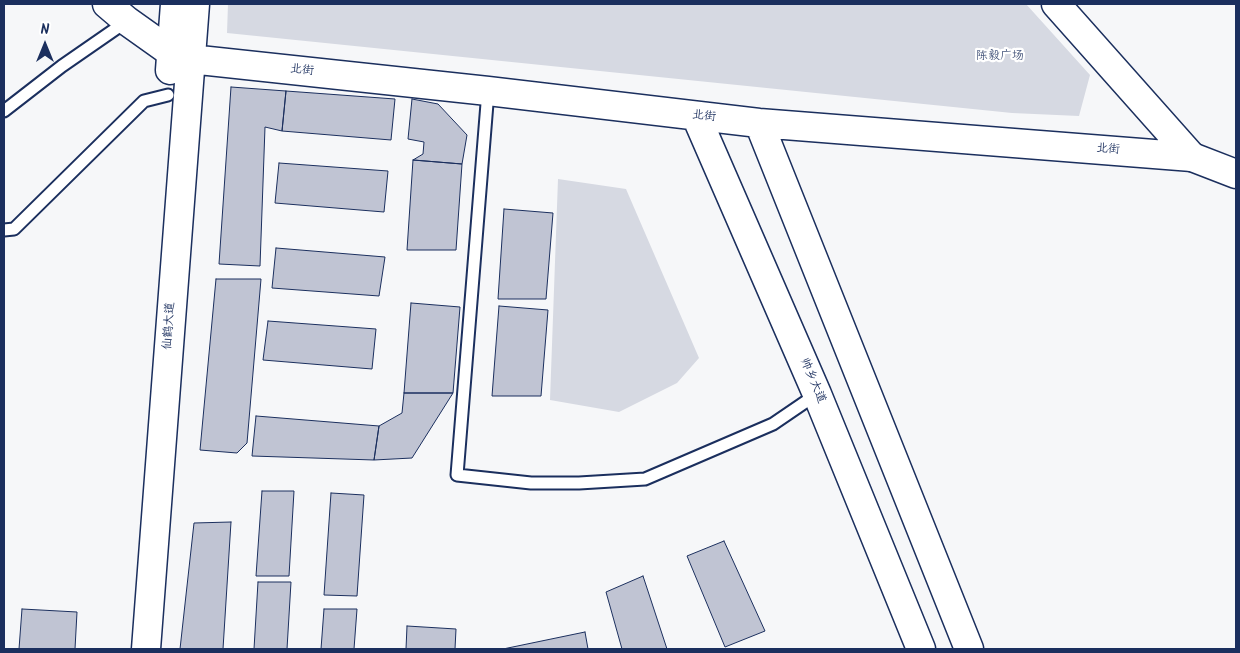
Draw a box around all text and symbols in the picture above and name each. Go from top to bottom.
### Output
text: N [41,19,49,41]
north arrow [20,20,70,70]
park label: 陈毅广场 [976,50,1024,64]
street label: 北街 [289,63,315,79]
street label: 北街 [691,109,717,125]
street label: 北街 [1096,142,1120,158]
street label: 仙鹤大道 [161,302,179,350]
street label: 帅乡大道 [796,356,828,406]

